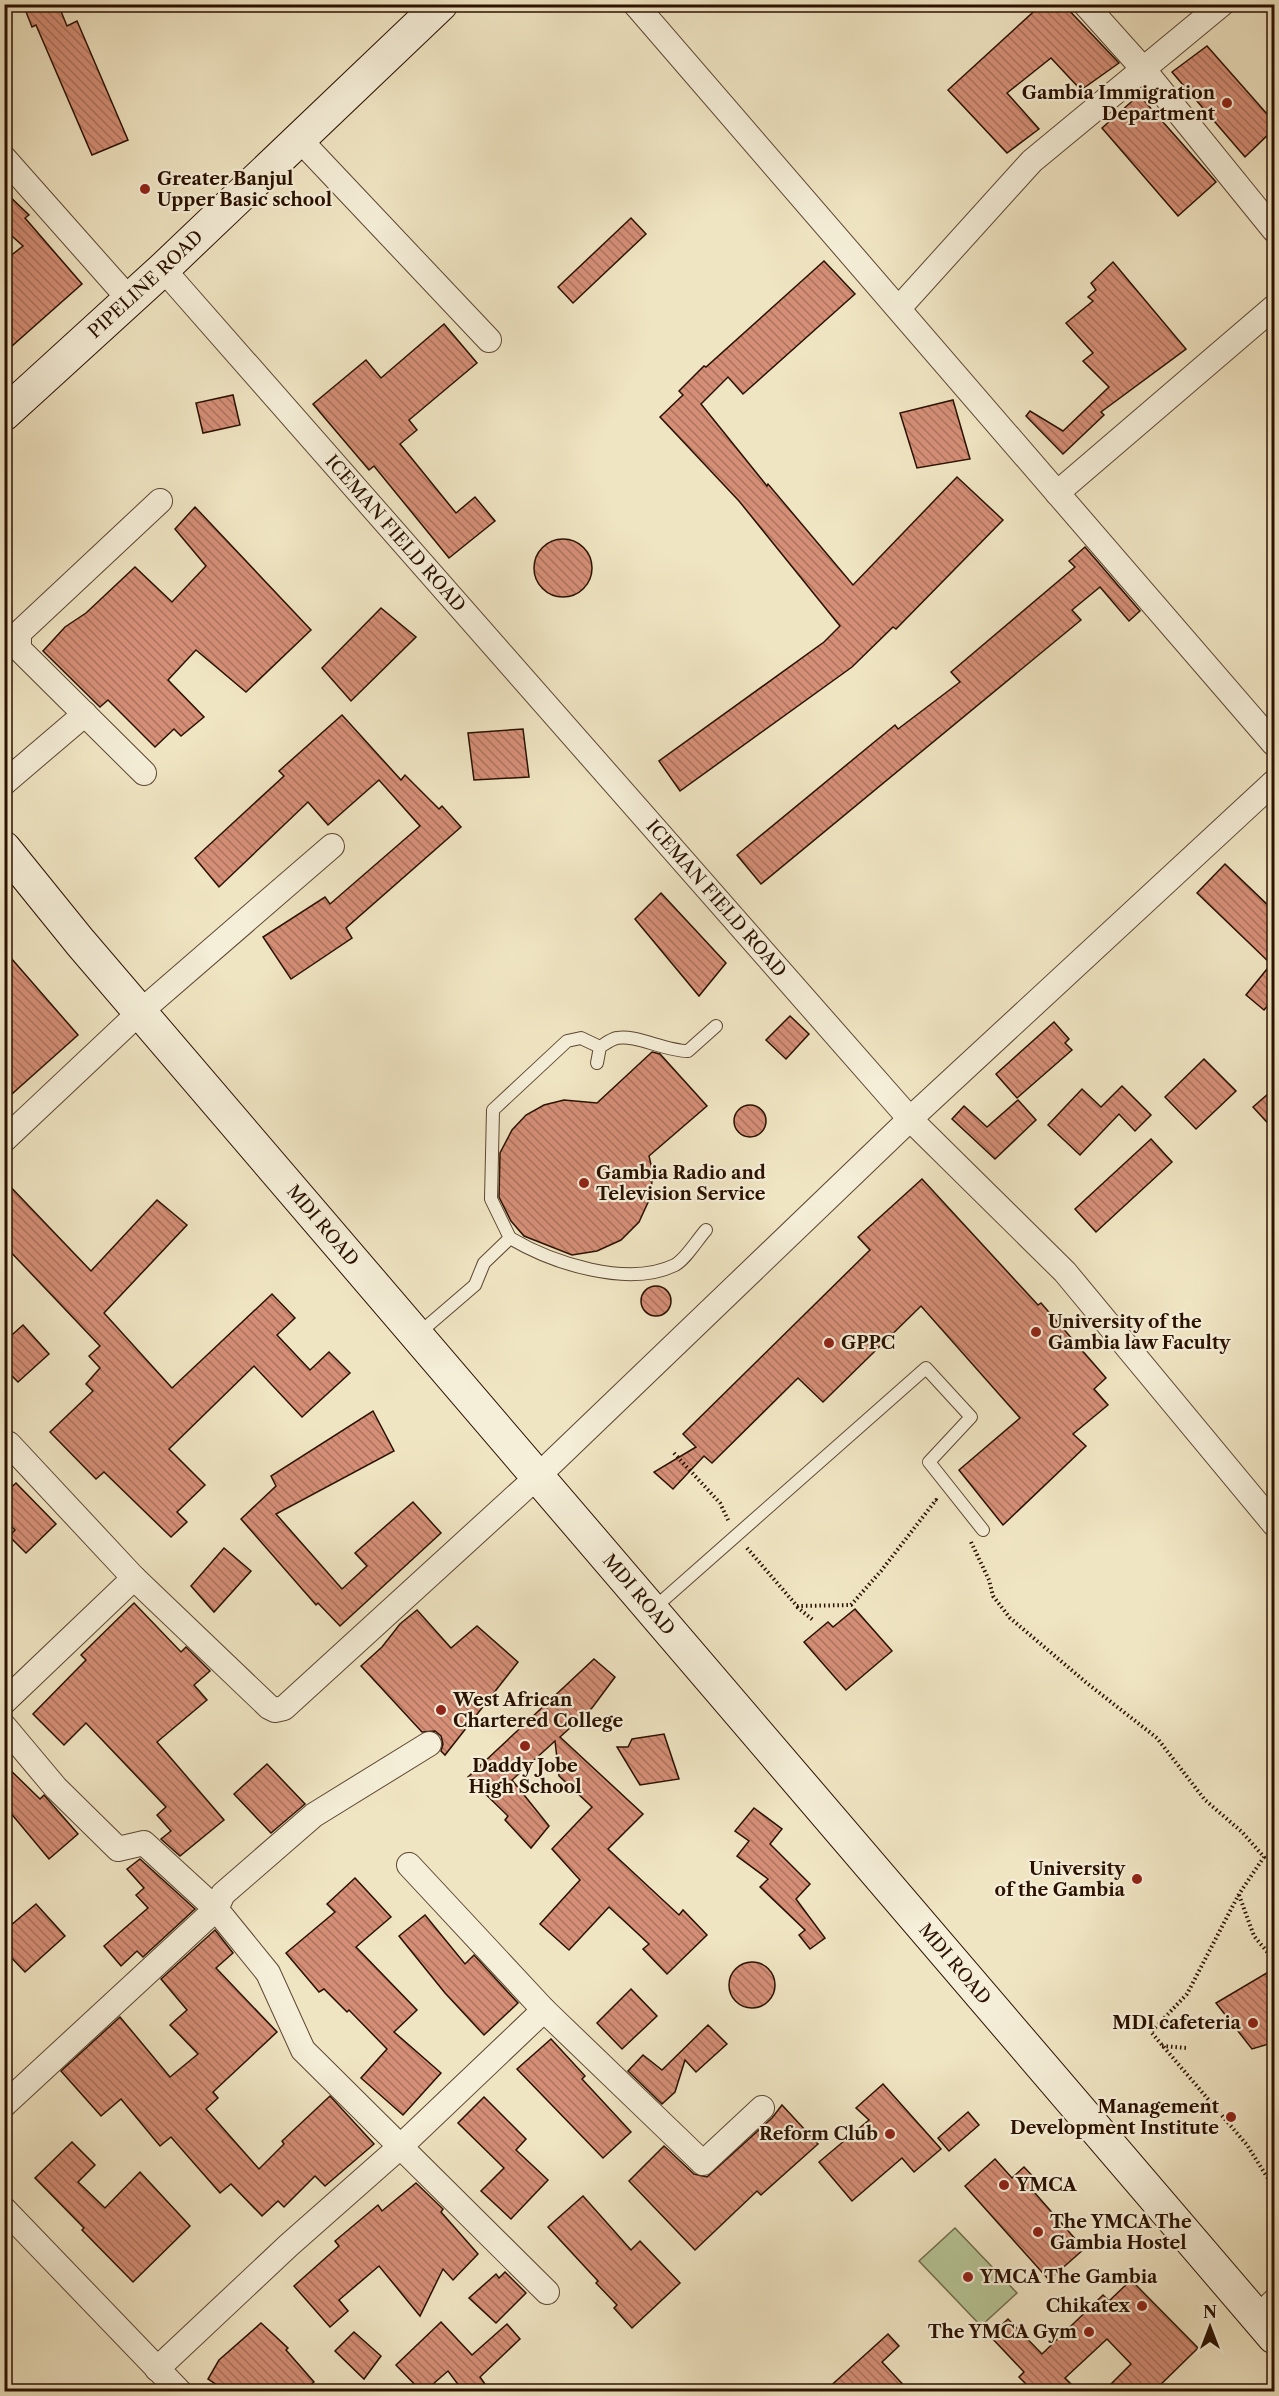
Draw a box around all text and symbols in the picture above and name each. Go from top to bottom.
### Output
place label: Gambia Immigration Department [1022,82,1216,125]
marker: Gambia Immigration Department [1220,96,1234,110]
place label: Greater Banjul Upper Basic school [157,168,332,211]
marker: Greater Banjul Upper Basic school [138,182,152,196]
street label: PIPELINE ROAD [83,226,208,343]
street label: ICEMAN FIELD ROAD [321,450,470,616]
street label: ICEMAN FIELD ROAD [641,816,791,981]
place label: Gambia Radio and Television Service [596,1162,766,1205]
marker: Gambia Radio and Television Service [577,1176,591,1190]
street label: MDI ROAD [282,1181,363,1270]
place label: University of the Gambia law Faculty [1048,1311,1231,1354]
marker: University of the Gambia law Faculty [1029,1325,1043,1339]
place label: GPPC [841,1332,895,1354]
marker: GPPC [822,1336,836,1350]
street label: MDI ROAD [598,1550,679,1640]
place label: West African Chartered College [452,1689,624,1732]
marker: West African Chartered College [434,1703,448,1717]
marker: Daddy Jobe High School [518,1739,532,1753]
place label: Daddy Jobe High School [468,1755,582,1798]
place label: University of the Gambia [995,1858,1126,1901]
marker: University of the Gambia [1130,1872,1144,1886]
street label: MDI ROAD [914,1919,995,2009]
place label: MDI cafeteria [1112,2012,1242,2034]
marker: MDI cafeteria [1246,2016,1260,2030]
place label: Management Development Institute [1010,2096,1220,2139]
marker: Management Development Institute [1224,2110,1238,2124]
place label: Reform Club [759,2123,878,2145]
marker: Reform Club [883,2127,897,2141]
place label: YMCA [1015,2174,1078,2196]
marker: YMCA [997,2178,1011,2192]
place label: The YMCA The Gambia Hostel [1050,2211,1192,2254]
marker: The YMCA The Gambia Hostel [1031,2225,1045,2239]
place label: YMCA The Gambia [979,2266,1158,2288]
marker: YMCA The Gambia [961,2270,975,2284]
place label: Chikatex [1046,2295,1130,2317]
north arrow [1180,2297,1240,2357]
marker: Chikatex [1135,2299,1149,2313]
text: N [1203,2302,1217,2322]
place label: The YMCA Gym [928,2321,1077,2343]
marker: The YMCA Gym [1082,2325,1096,2339]

